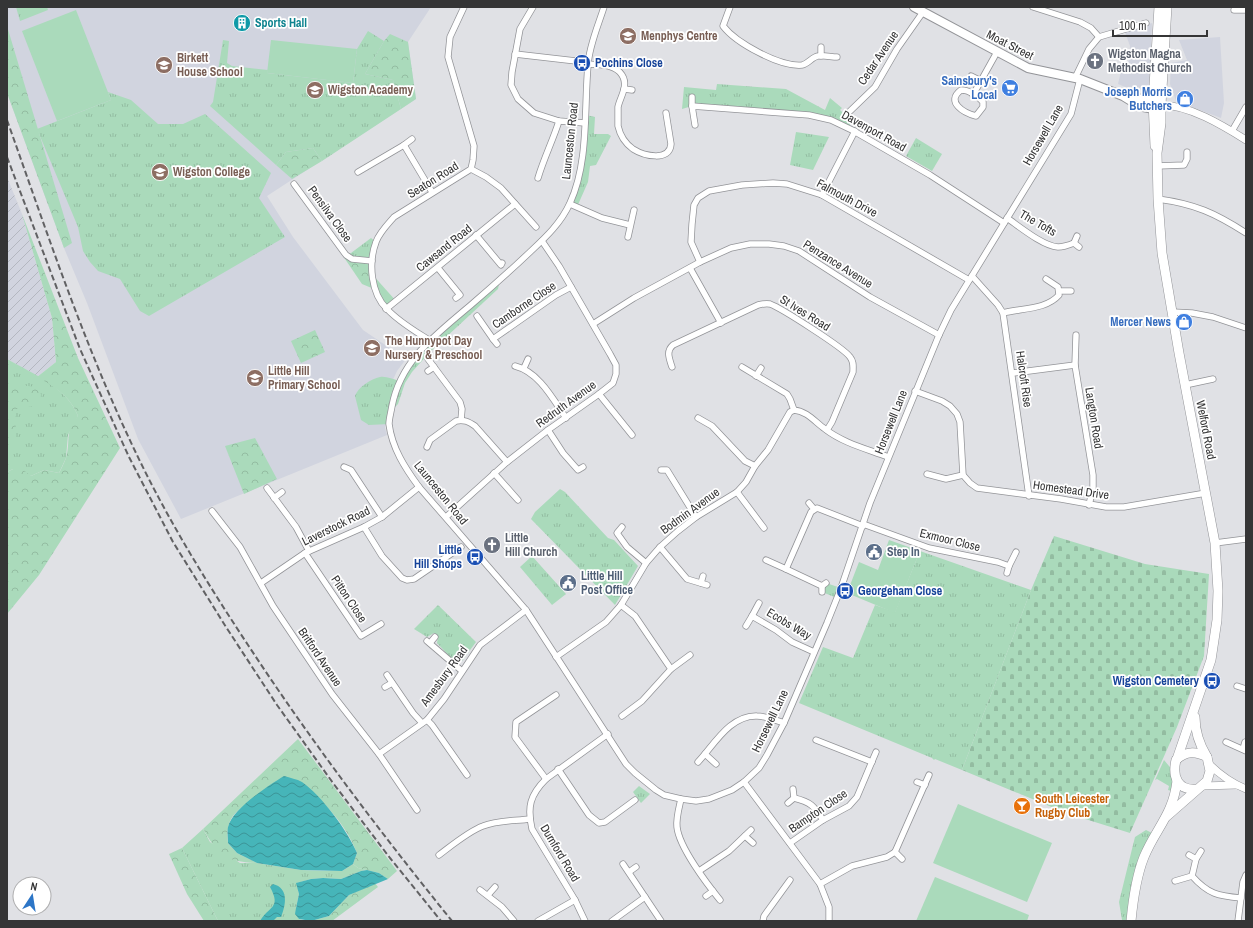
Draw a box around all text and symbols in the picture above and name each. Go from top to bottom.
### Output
scale bar [1113,12,1207,38]
building icon: Sports Hall [232,13,252,33]
place label: Sports Hall [255,15,307,31]
text: 100 m [1119,18,1146,34]
school or university icon: Menphys Centre [618,26,638,46]
street label: Moat Street [984,26,1037,64]
place label: Menphys Centre [641,28,718,44]
street label: Cedar Avenue [854,28,902,88]
place label: Wigston Magna Methodist Church [1108,46,1192,76]
place label: Birkett House School [177,50,243,80]
church icon: Wigston Magna Methodist Church [1085,51,1105,71]
bus stop icon: Pochins Close [572,53,592,73]
school or university icon: Birkett House School [154,55,174,75]
place label: Pochins Close [595,55,663,71]
place label: Sainsbury's Local [942,73,998,103]
supermarket icon: Sainsbury's Local [1000,78,1020,98]
school or university icon: Wigston Academy [305,80,325,100]
place label: Wigston Academy [328,82,413,98]
place label: Joseph Morris Butchers [1105,84,1173,114]
shop icon: Joseph Morris Butchers [1175,89,1195,109]
street label: Launceston Road [558,102,582,180]
street label: Horsewell Lane [1019,102,1067,168]
street label: Davenport Road [839,107,909,155]
street label: Seaton Road [404,158,462,202]
school or university icon: Wigston College [150,162,170,182]
place label: Wigston College [173,164,251,180]
street label: Falmouth Drive [814,175,880,221]
street label: Pensilva Close [304,183,356,245]
street label: The Tofts [1017,206,1060,240]
street label: Cawsand Road [413,221,475,275]
street label: Penzance Avenue [800,236,876,292]
street label: Camborne Close [489,278,559,332]
street label: St Ives Road [777,291,833,335]
shop icon: Mercer News [1174,312,1194,332]
place label: Mercer News [1110,314,1172,330]
place label: The Hunnypot Day Nursery & Preschool [385,333,483,363]
school or university icon: The Hunnypot Day Nursery & Preschool [362,338,382,358]
street label: Halcroft Rise [1012,350,1036,408]
place label: Little Hill Primary School [268,363,340,393]
school or university icon: Little Hill Primary School [245,368,265,388]
street label: Redruth Avenue [533,377,599,431]
street label: Langton Road [1081,386,1107,450]
street label: Horsewell Lane [871,388,911,456]
street label: Welford Road [1192,399,1220,461]
street label: Launceston Road [411,458,471,528]
street label: Homestead Drive [1032,477,1110,503]
street label: Bodmin Avenue [657,484,723,538]
street label: Laverstock Road [299,503,373,549]
street label: Exmoor Close [918,525,982,555]
place label: Little Hill Church [505,530,558,560]
church icon: Little Hill Church [482,535,502,555]
place label: Little Hill Shops [414,542,463,572]
public building icon: Step In [864,542,884,562]
place label: Step In [887,544,920,560]
bus stop icon: Little Hill Shops [465,547,485,567]
place label: Little Hill Post Office [581,568,633,598]
street label: Pitton Close [327,572,371,626]
public building icon: Little Hill Post Office [558,573,578,593]
bus stop icon: Georgeham Close [835,581,855,601]
place label: Georgeham Close [858,583,943,599]
street label: Ecobs Way [764,604,814,644]
street label: Britford Avenue [294,624,346,690]
street label: Amesbury Road [416,643,471,710]
bus stop icon: Wigston Cemetery [1202,671,1222,691]
place label: Wigston Cemetery [1113,673,1200,689]
street label: Horsewell Lane [748,687,792,755]
street label: Bampton Close [786,786,850,836]
place label: South Leicester Rugby Club [1035,791,1109,821]
bar icon: South Leicester Rugby Club [1012,796,1032,816]
street label: Durnford Road [537,821,583,885]
north arrow [12,876,52,916]
text: N [29,879,39,894]

